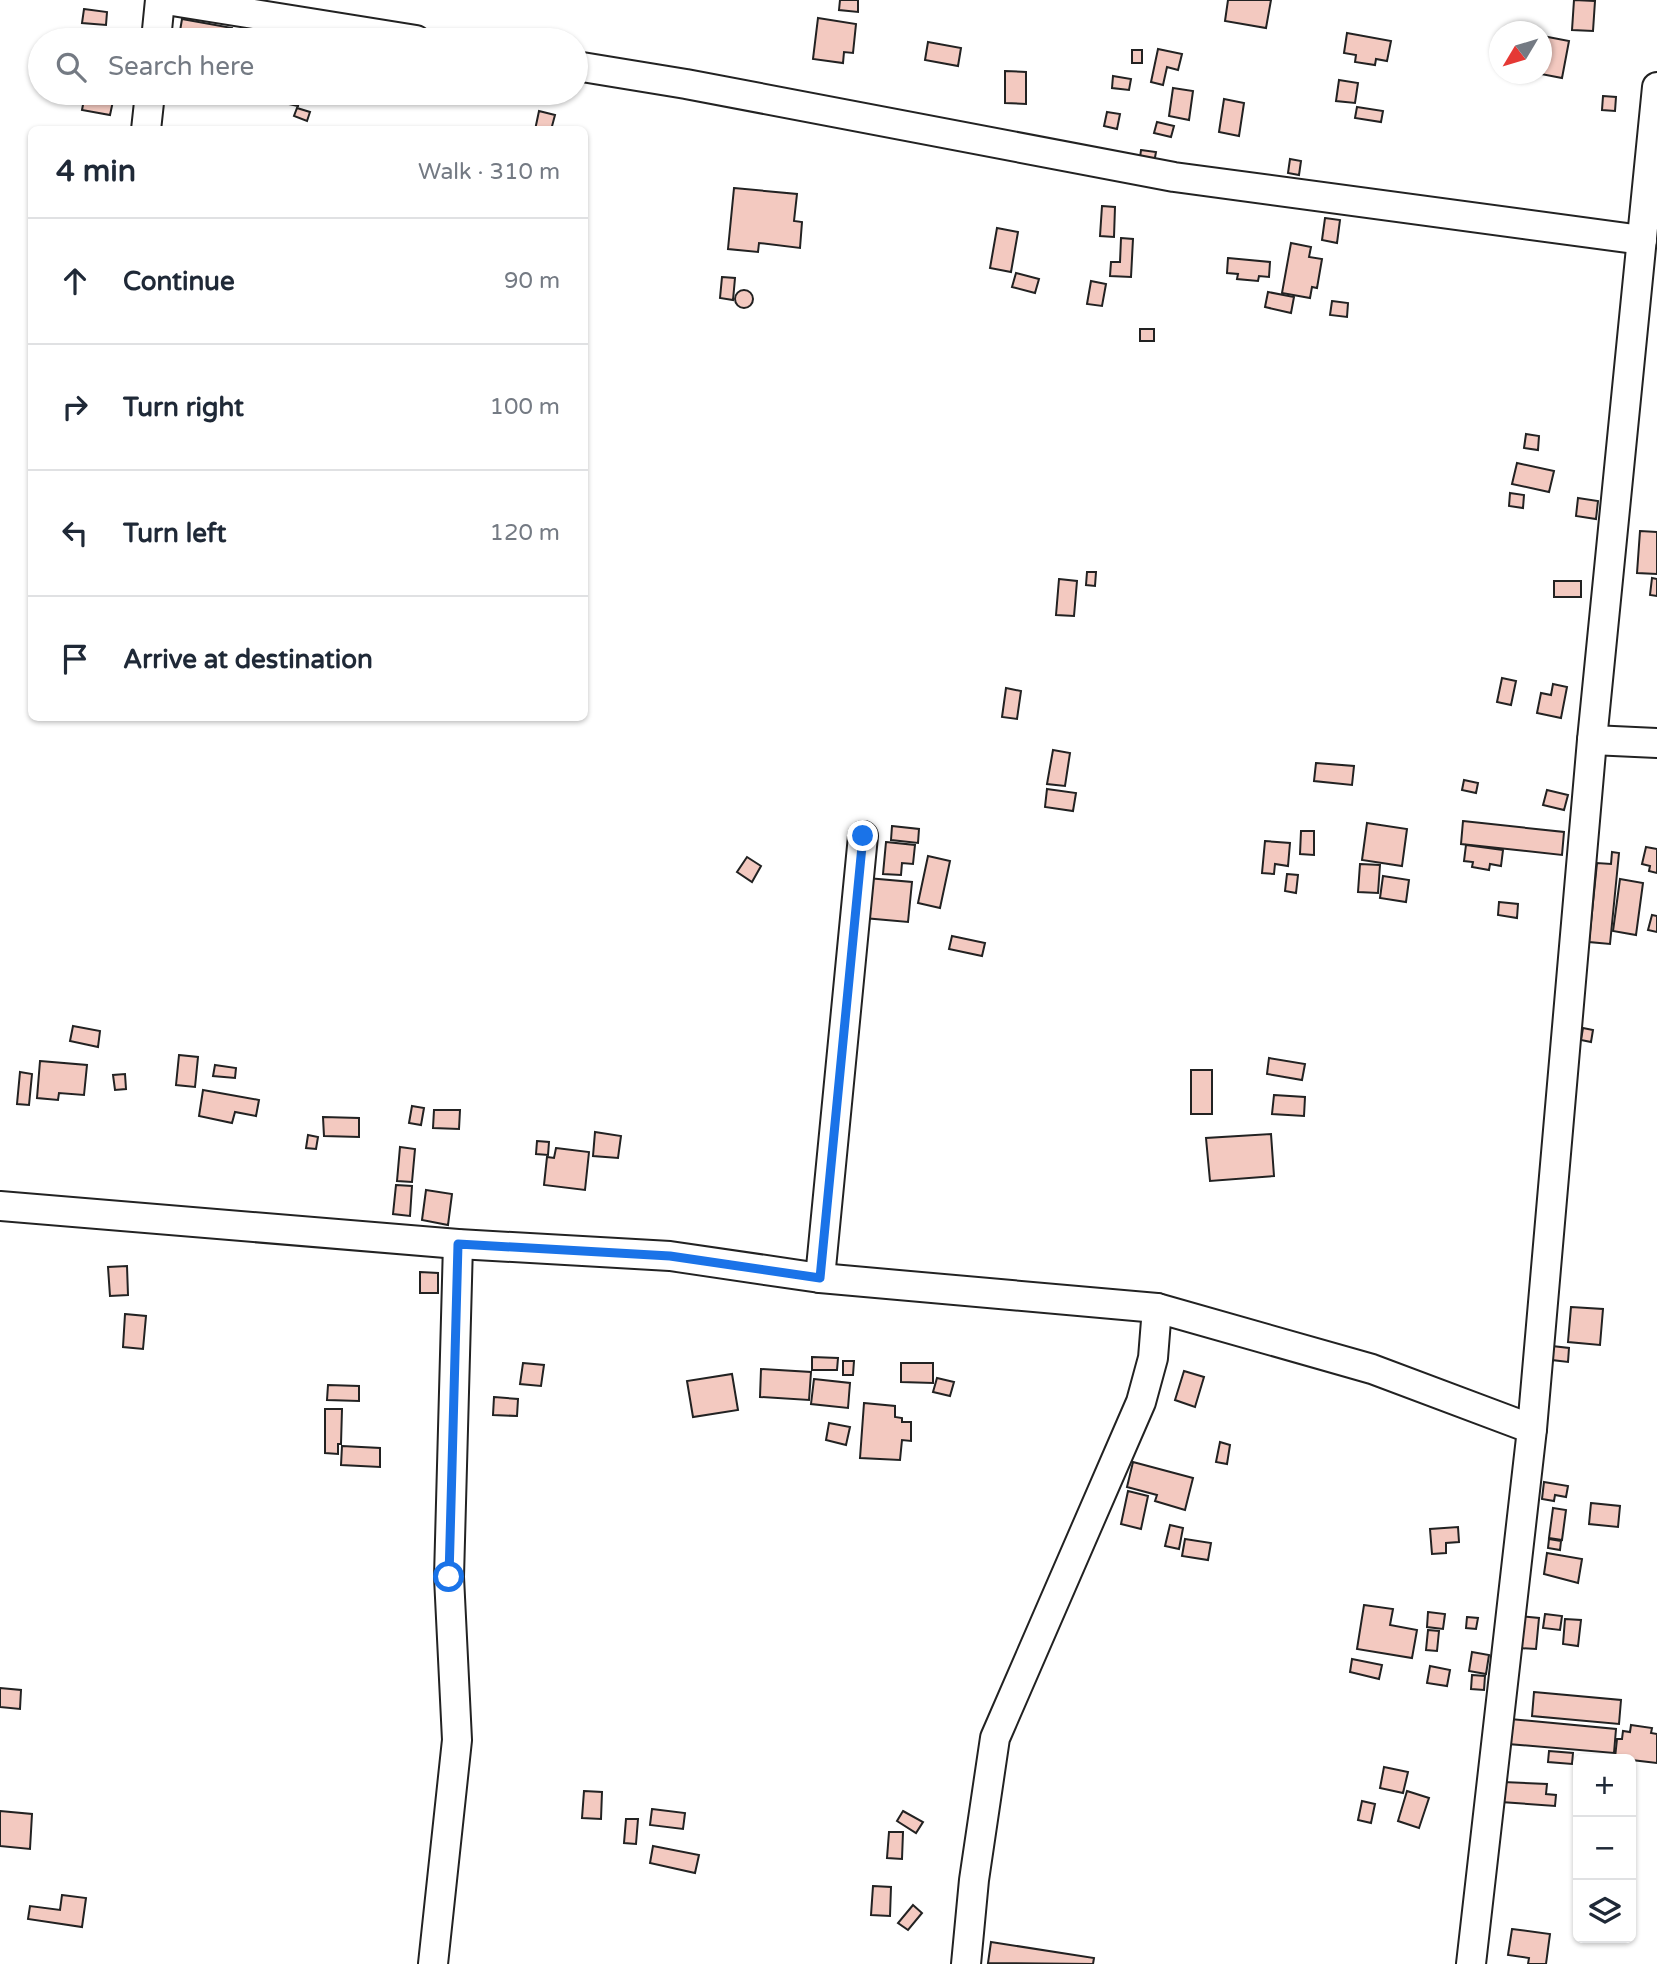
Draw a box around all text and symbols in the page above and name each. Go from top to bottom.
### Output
north arrow [1489,21,1552,84]
search box [28,28,588,105]
icon: search [52,48,90,86]
text: Search here [108,51,254,82]
text: 4 min [56,153,136,190]
text: Walk · 310 m [418,158,560,186]
icon: ahead [56,262,94,300]
text: Continue [123,266,235,297]
text: 90 m [504,267,560,295]
icon: right [56,388,94,426]
text: Turn right [123,392,244,423]
text: 100 m [490,393,560,421]
icon: left [56,514,94,552]
text: Turn left [123,518,226,549]
text: 120 m [490,519,560,547]
icon: arrive [56,640,94,678]
text: Arrive at destination [123,644,373,675]
route end [847,820,878,851]
route start [433,1561,464,1592]
map controls [1573,1754,1636,1943]
button: + [1573,1754,1636,1817]
button: − [1573,1817,1636,1880]
button: layers [1573,1880,1636,1943]

